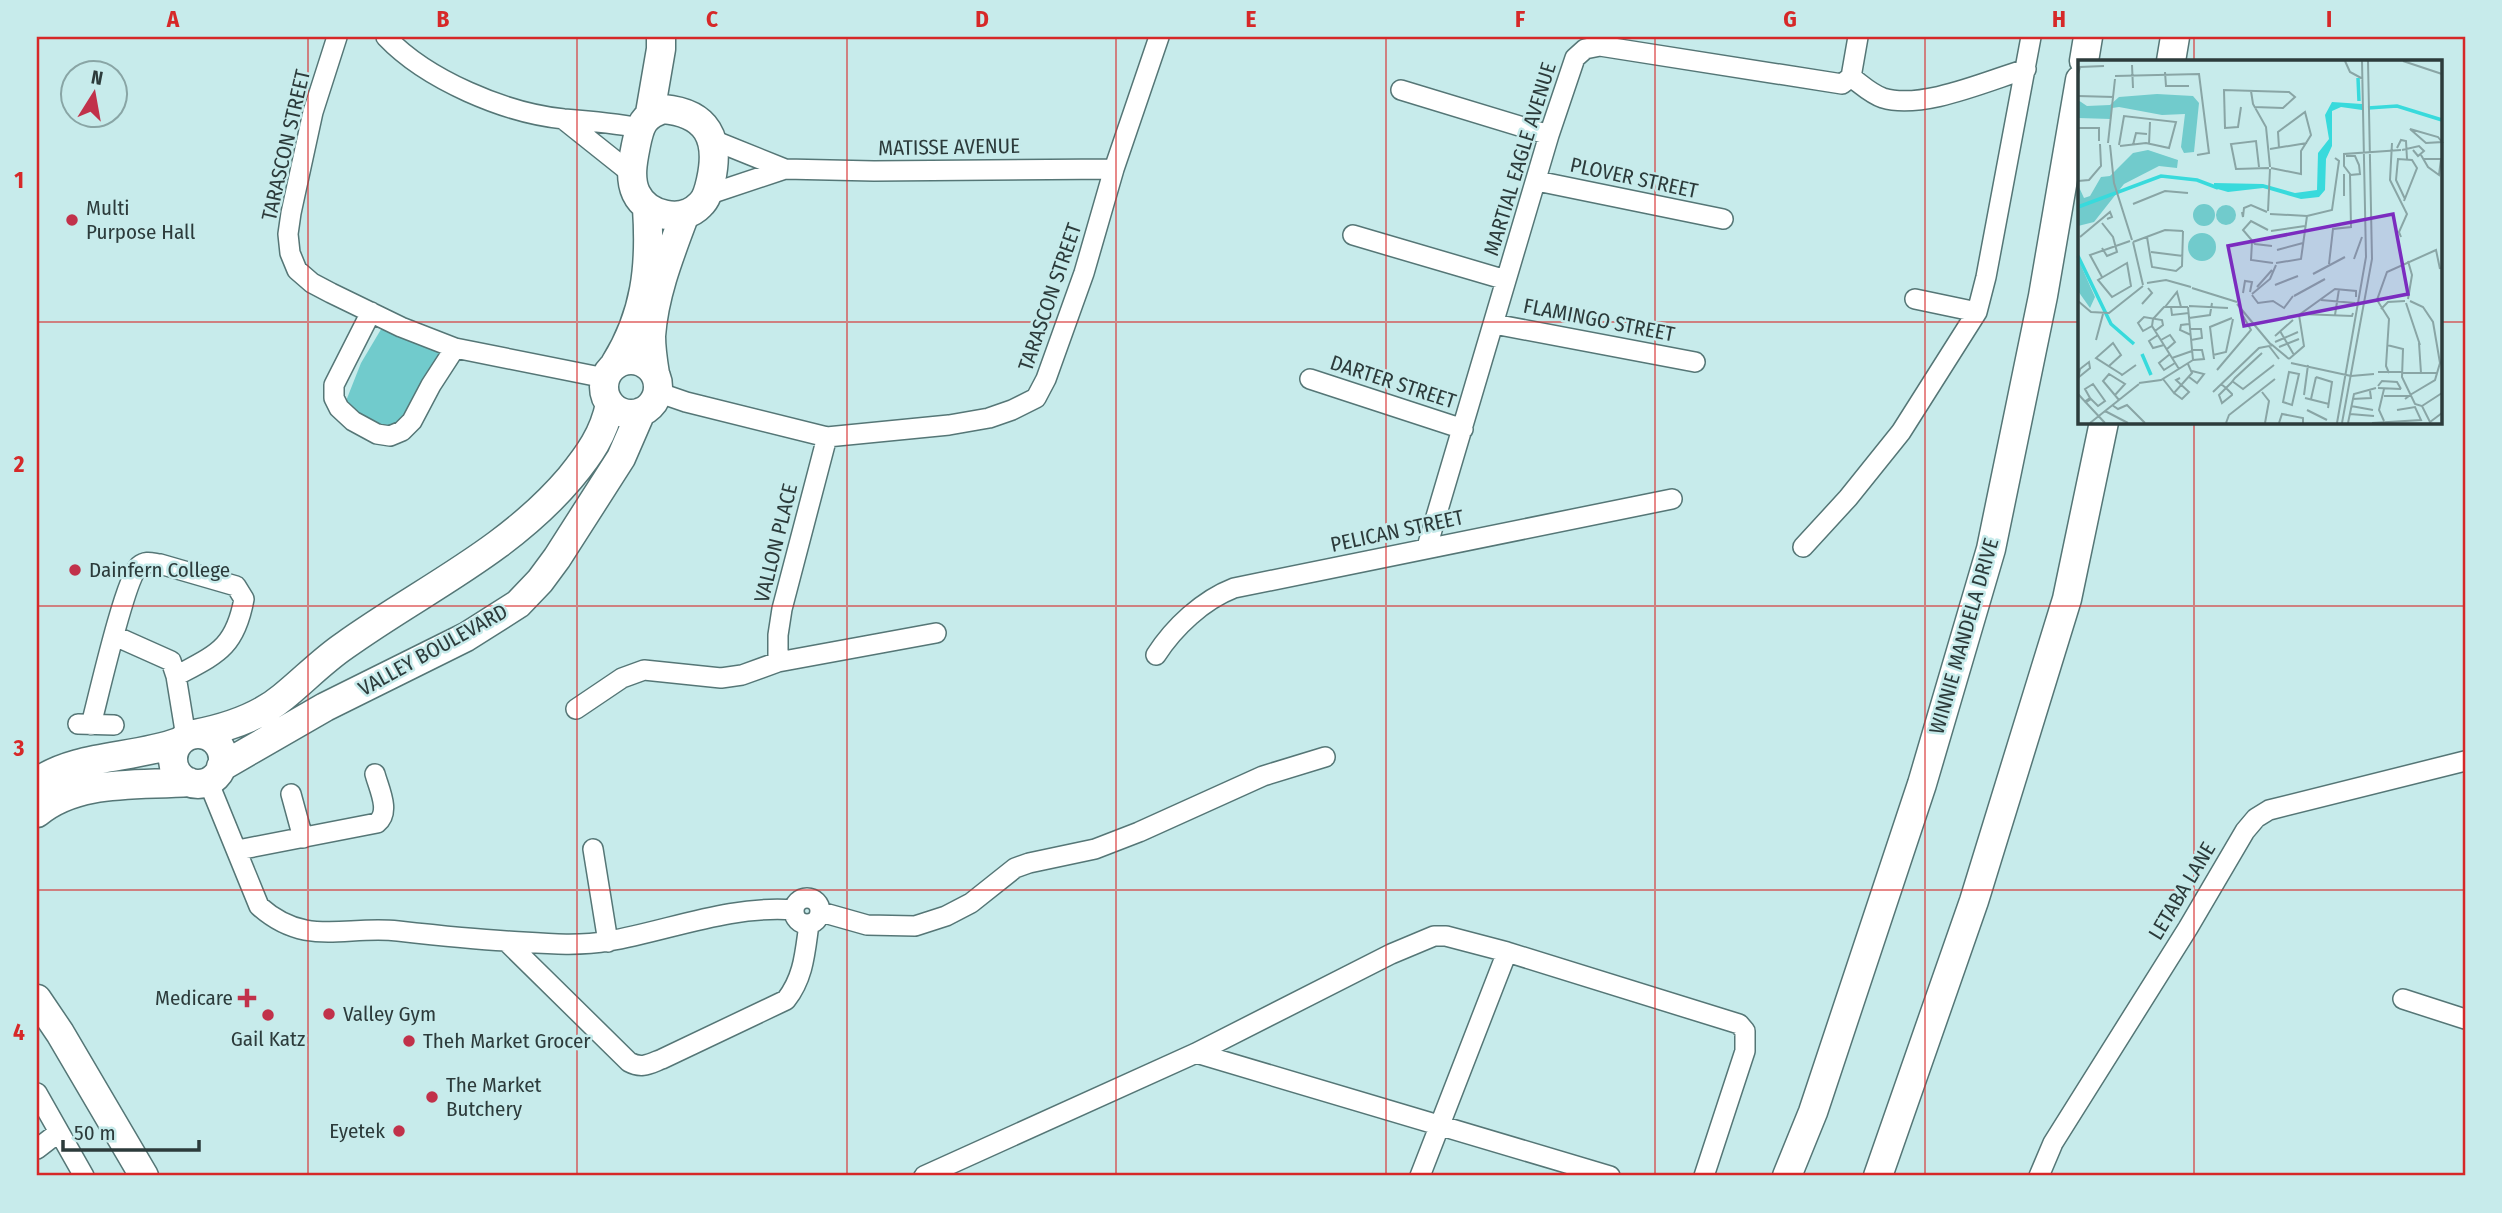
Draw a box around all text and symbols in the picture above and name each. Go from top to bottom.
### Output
text: A [166,5,180,33]
text: B [437,5,450,33]
text: C [706,5,718,33]
text: D [975,5,989,33]
text: E [1246,5,1257,33]
text: F [1515,5,1525,33]
text: G [1783,5,1797,33]
text: H [2052,5,2066,33]
text: I [2326,5,2332,33]
street label: MARTIAL EAGLE AVENUE [1478,59,1562,259]
north arrow [60,60,130,130]
inset map [2078,60,2442,424]
text: N [89,65,105,90]
street label: TARASCON STREET [256,67,316,223]
street label: MATISSE AVENUE [878,133,1020,161]
street label: PLOVER STREET [1568,152,1700,204]
text: 1 [14,166,24,194]
place label: Multi Purpose Hall [86,195,196,245]
marker: Multi Purpose Hall [64,212,80,228]
street label: TARASCON STREET [1013,220,1087,374]
street label: FLAMINGO STREET [1521,293,1677,347]
street label: DARTER STREET [1327,349,1459,415]
text: 2 [13,450,25,478]
street label: VALLON PLACE [749,481,803,605]
street label: PELICAN STREET [1328,504,1466,558]
street label: WINNIE MANDELA DRIVE [1924,535,2004,737]
place label: Dainfern College [89,557,230,583]
marker: Dainfern College [67,562,83,578]
street label: VALLEY BOULEVARD [354,598,512,702]
text: 3 [13,734,25,762]
street label: LETABA LANE [2143,837,2221,944]
place label: Medicare [155,985,233,1011]
marker: Medicare [239,990,255,1006]
place label: Valley Gym [343,1001,436,1027]
marker: Valley Gym [321,1006,337,1022]
marker: Gail Katz [260,1007,276,1023]
text: 4 [13,1018,25,1046]
place label: Gail Katz [231,1026,305,1052]
place label: Theh Market Grocer [423,1028,591,1054]
marker: Theh Market Grocer [401,1033,417,1049]
place label: The Market Butchery [446,1072,542,1122]
marker: The Market Butchery [424,1089,440,1105]
scale bar [63,1108,200,1152]
place label: Eyetek [329,1118,385,1144]
text: 50 m [74,1120,116,1146]
marker: Eyetek [391,1123,407,1139]

